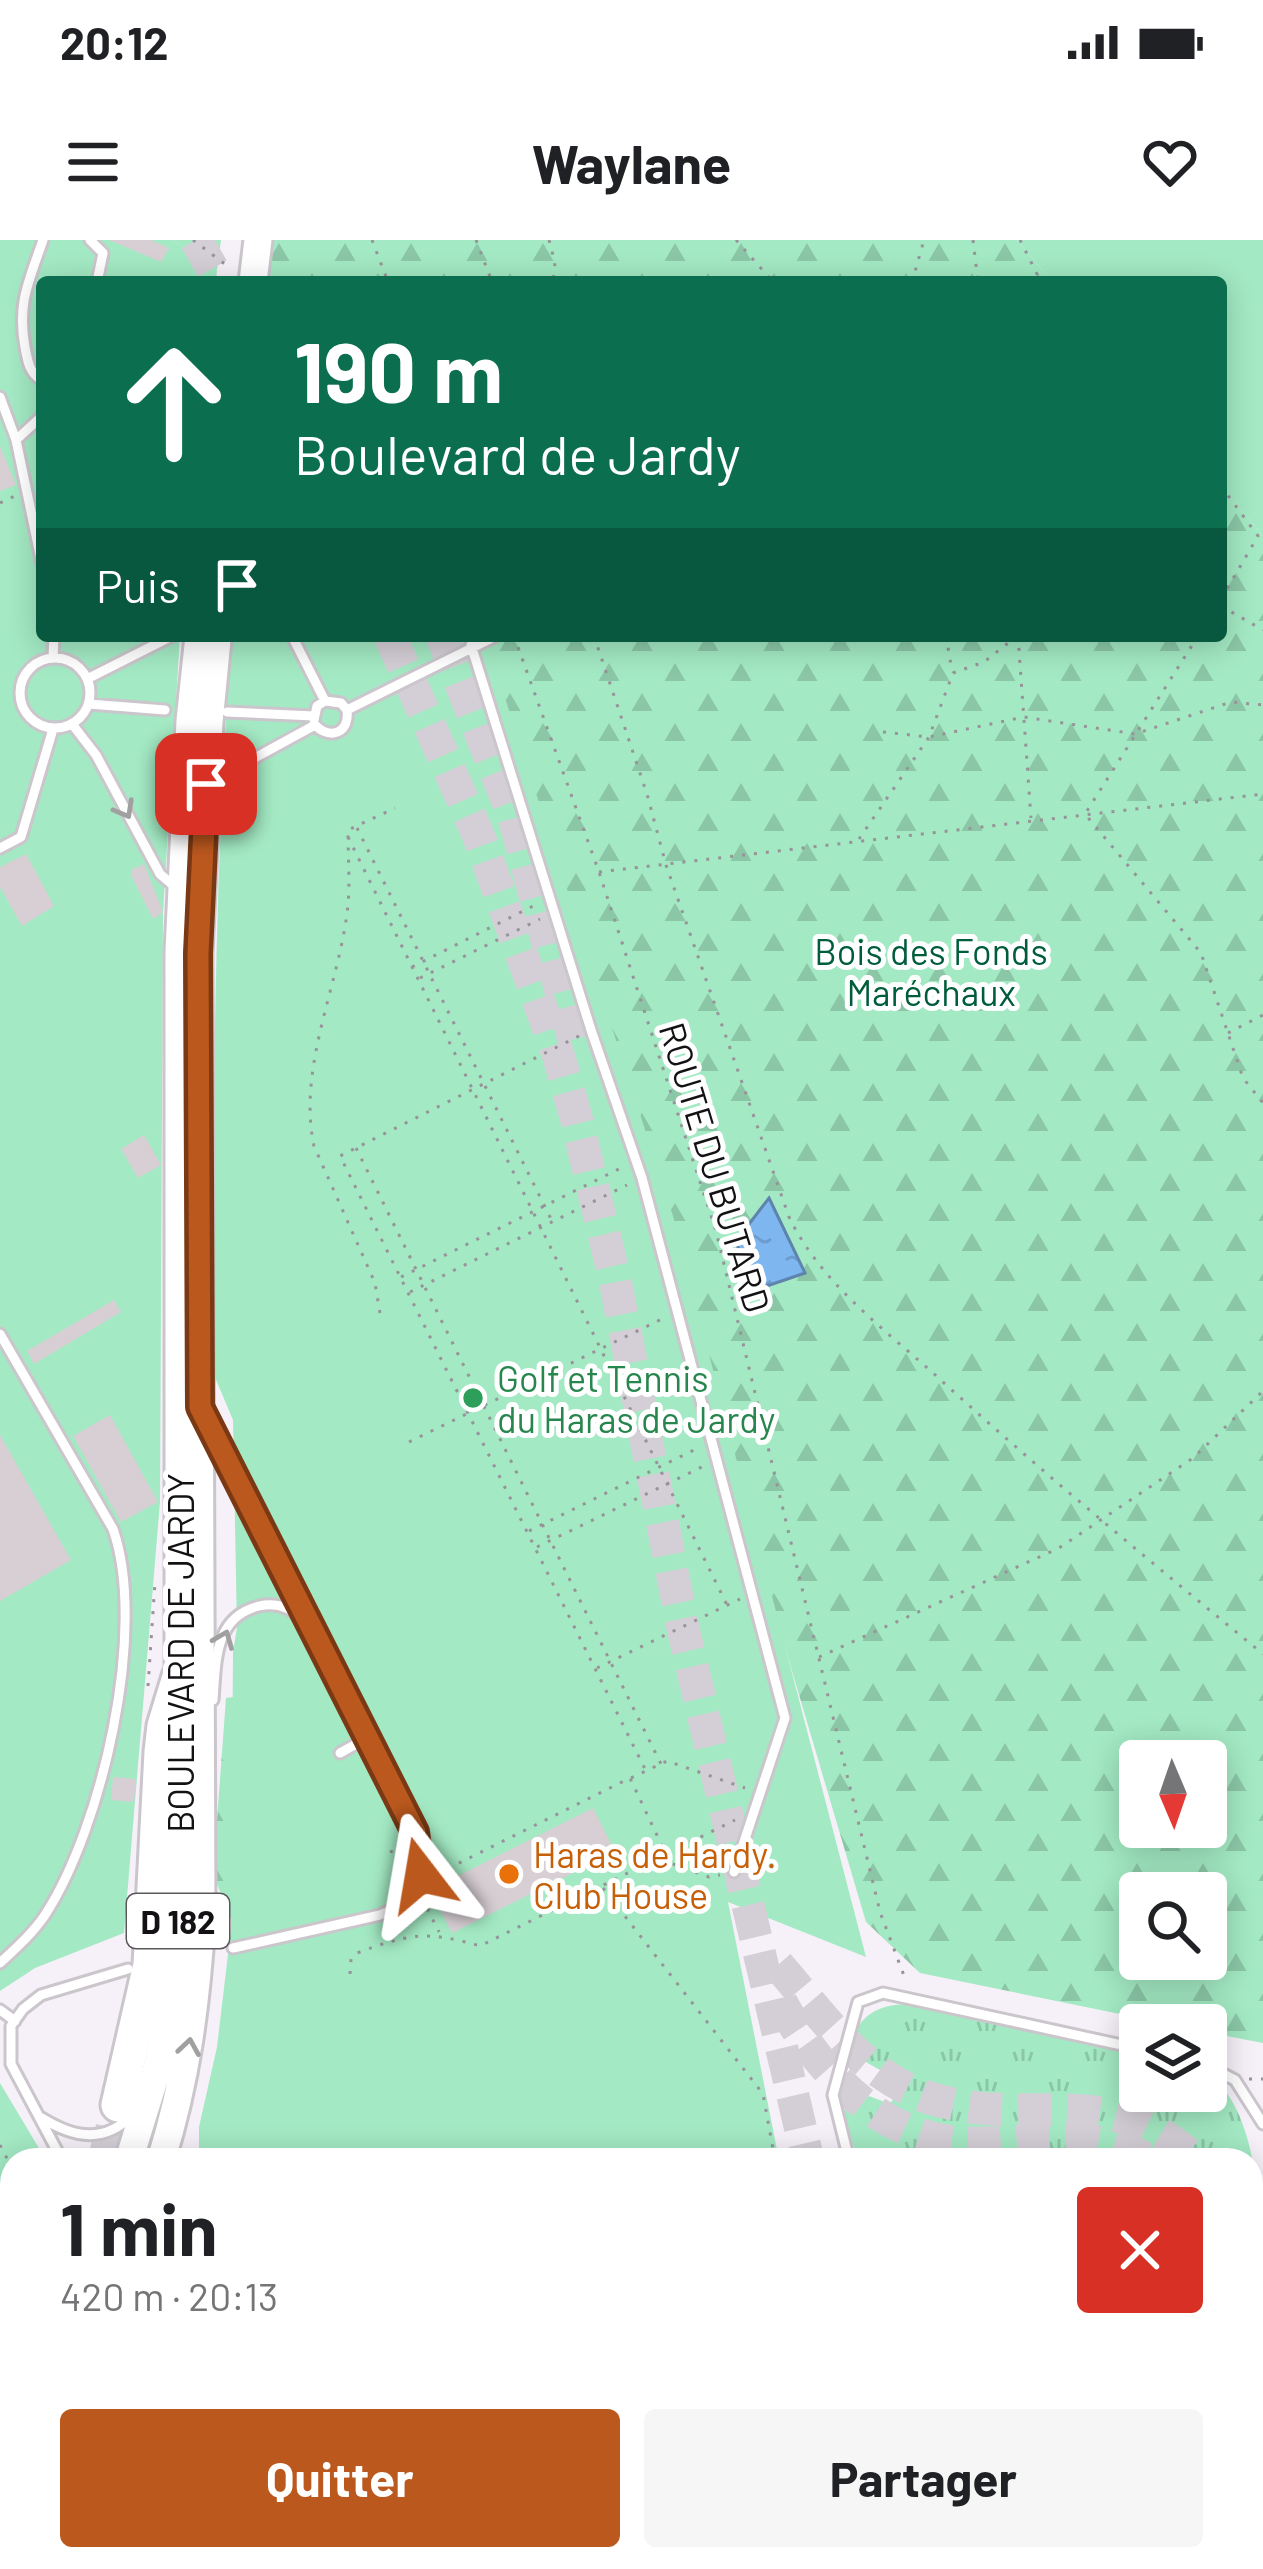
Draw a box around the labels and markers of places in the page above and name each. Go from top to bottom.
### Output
pin [155,733,257,835]
place label: Golf et Tennis du Haras de Jardy [497,1356,775,1440]
marker: Golf et Tennis du Haras de Jardy [460,1385,486,1411]
place label: Haras de Hardy. Club House [533,1832,776,1916]
marker: Haras de Hardy. Club House [496,1861,522,1887]

